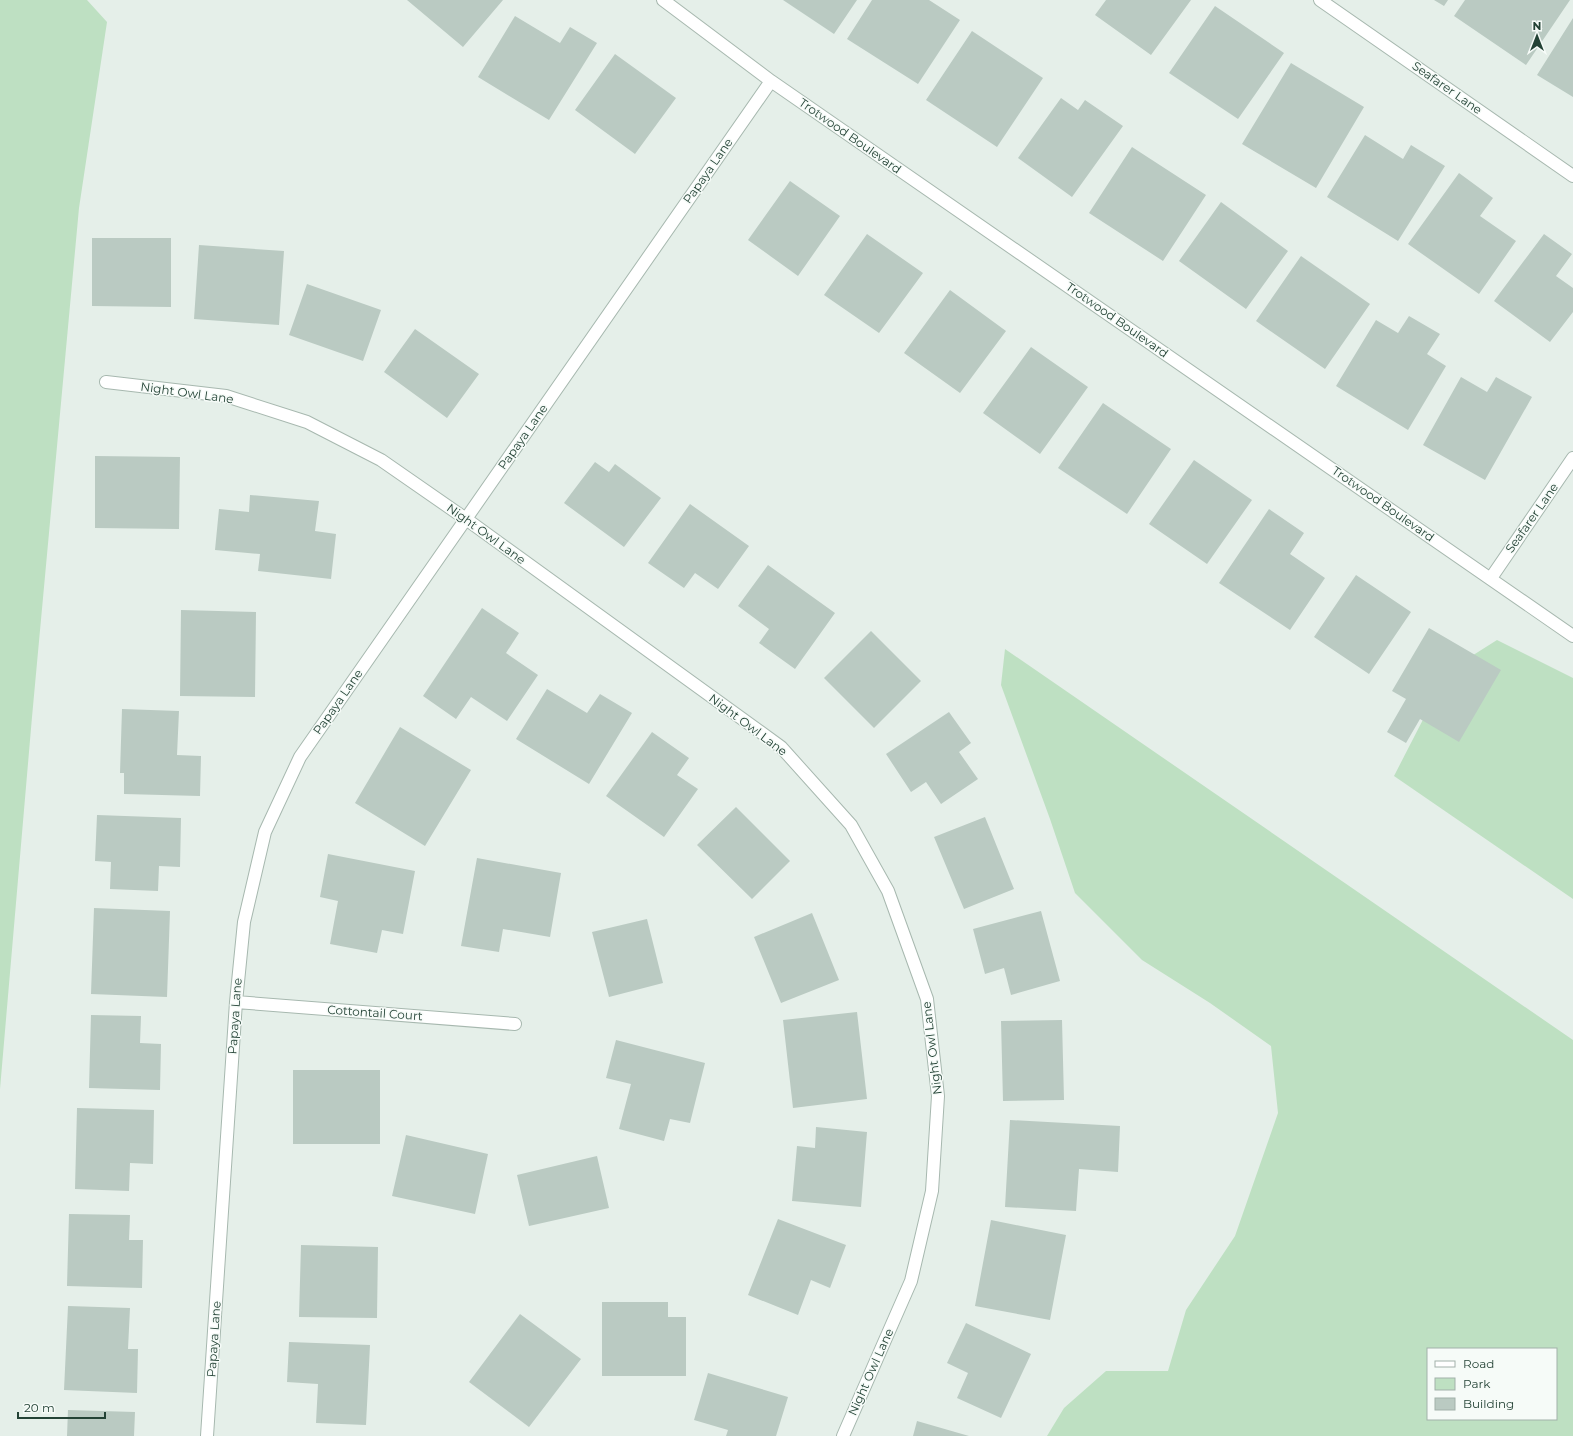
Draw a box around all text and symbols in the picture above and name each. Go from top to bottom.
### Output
north arrow [1517,16,1557,56]
text: N [1533,19,1541,33]
street label: Seafarer Lane [1409,58,1485,117]
street label: Trotwood Boulevard [796,95,904,177]
street label: Papaya Lane [680,135,736,206]
street label: Trotwood Boulevard [1063,279,1171,361]
street label: Night Owl Lane [140,379,235,406]
street label: Papaya Lane [495,401,551,472]
street label: Trotwood Boulevard [1329,463,1437,545]
street label: Seafarer Lane [1502,480,1561,556]
street label: Night Owl Lane [444,500,529,567]
street label: Papaya Lane [310,666,366,737]
street label: Night Owl Lane [706,690,790,759]
street label: Papaya Lane [224,977,245,1055]
street label: Night Owl Lane [918,1001,945,1096]
street label: Cottontail Court [327,1002,423,1023]
street label: Papaya Lane [203,1300,224,1378]
street label: Night Owl Lane [845,1326,896,1418]
legend [1427,1348,1557,1420]
text: Road [1463,1356,1494,1371]
text: Park [1463,1376,1491,1391]
scale bar [18,1394,105,1420]
text: Building [1463,1396,1514,1411]
text: 20 m [24,1400,55,1415]

